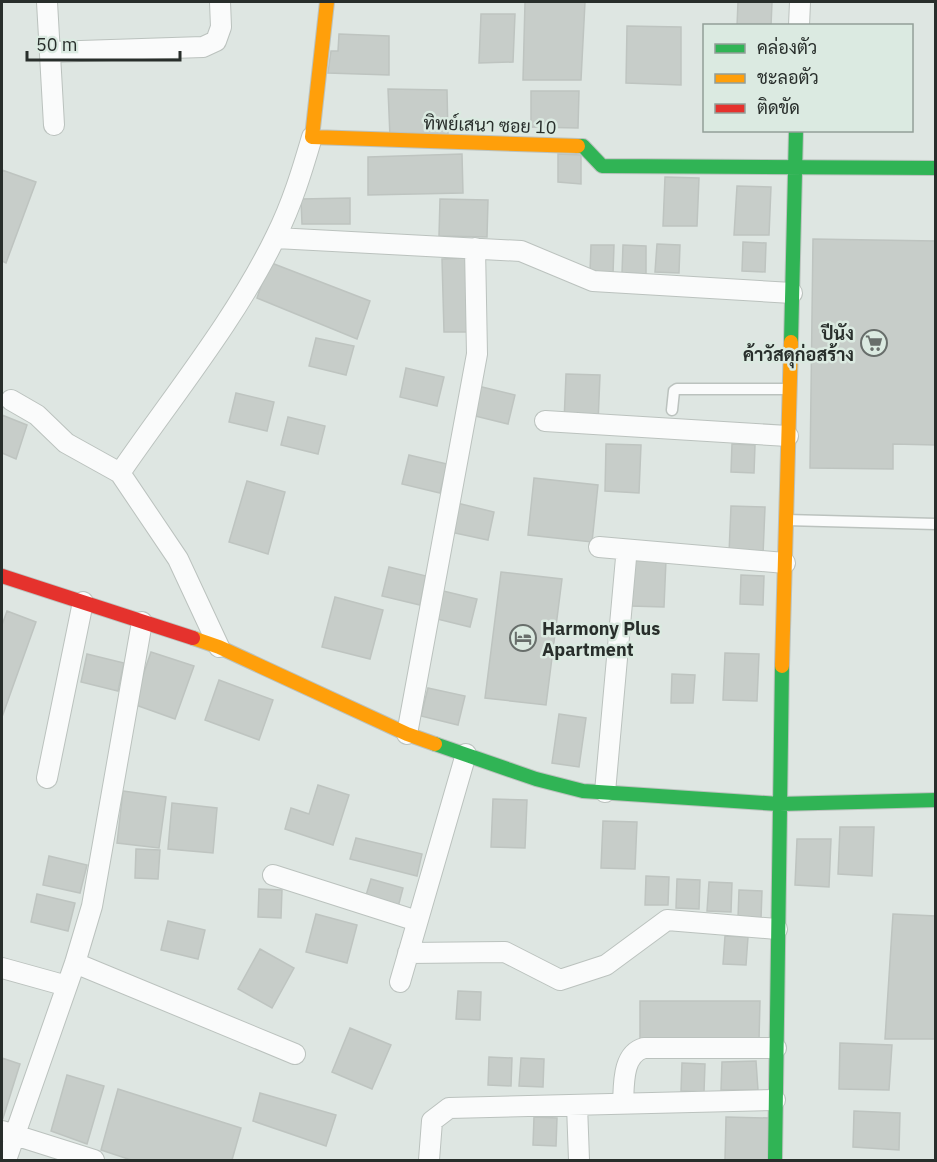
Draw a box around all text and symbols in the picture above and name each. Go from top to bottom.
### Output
scale bar [27,24,180,62]
legend [703,24,913,132]
text: 50 m [36,33,78,56]
text: คล่องตัว [757,36,817,59]
text: ชะลอตัว [757,66,819,89]
text: ติดขัด [757,96,800,119]
street label: ทิพย์เสนา ซอย 10 [423,110,557,139]
place label: ปีนัง ค้าวัสดุก่อสร้าง [743,322,854,369]
supermarket icon: ปีนัง ค้าวัสดุก่อสร้าง [859,328,889,358]
place label: Harmony Plus Apartment [542,617,660,661]
hotel icon: Harmony Plus Apartment [508,623,538,653]

